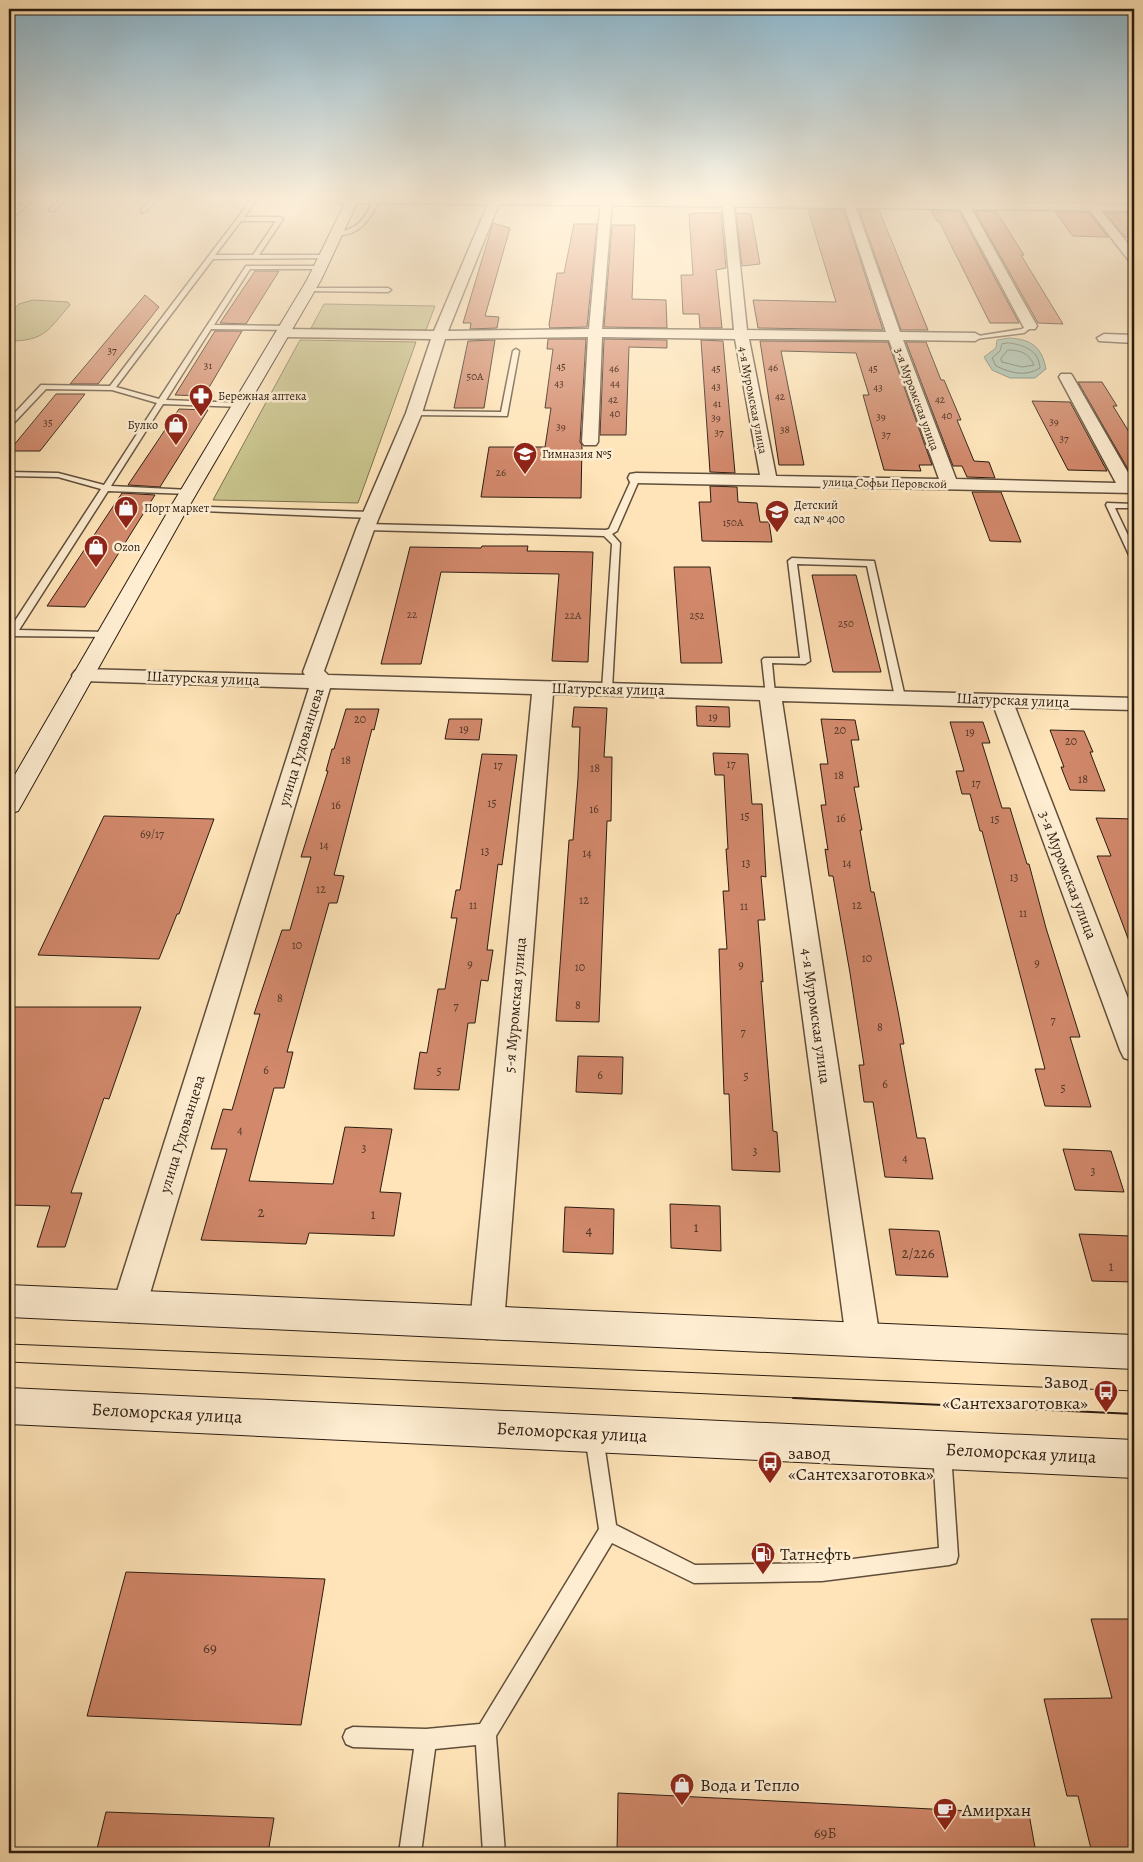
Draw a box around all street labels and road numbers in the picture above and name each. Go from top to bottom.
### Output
street label: 4-я Муромская улица [735,345,771,456]
street label: 3-я Муромская улица [891,345,943,453]
street label: улица Софьи Перовской [822,474,947,492]
street label: Шатурская улица [146,666,260,690]
street label: Шатурская улица [551,678,665,700]
street label: улица Гудованцева [273,685,328,809]
street label: Шатурская улица [956,688,1070,712]
street label: 3-я Муромская улица [1034,808,1102,942]
street label: 5-я Муромская улица [499,936,531,1074]
street label: 4-я Муромская улица [797,947,835,1085]
street label: улица Гудованцева [154,1072,209,1196]
street label: Беломорская улица [91,1397,244,1429]
street label: Беломорская улица [496,1416,649,1448]
street label: Беломорская улица [945,1437,1098,1469]

